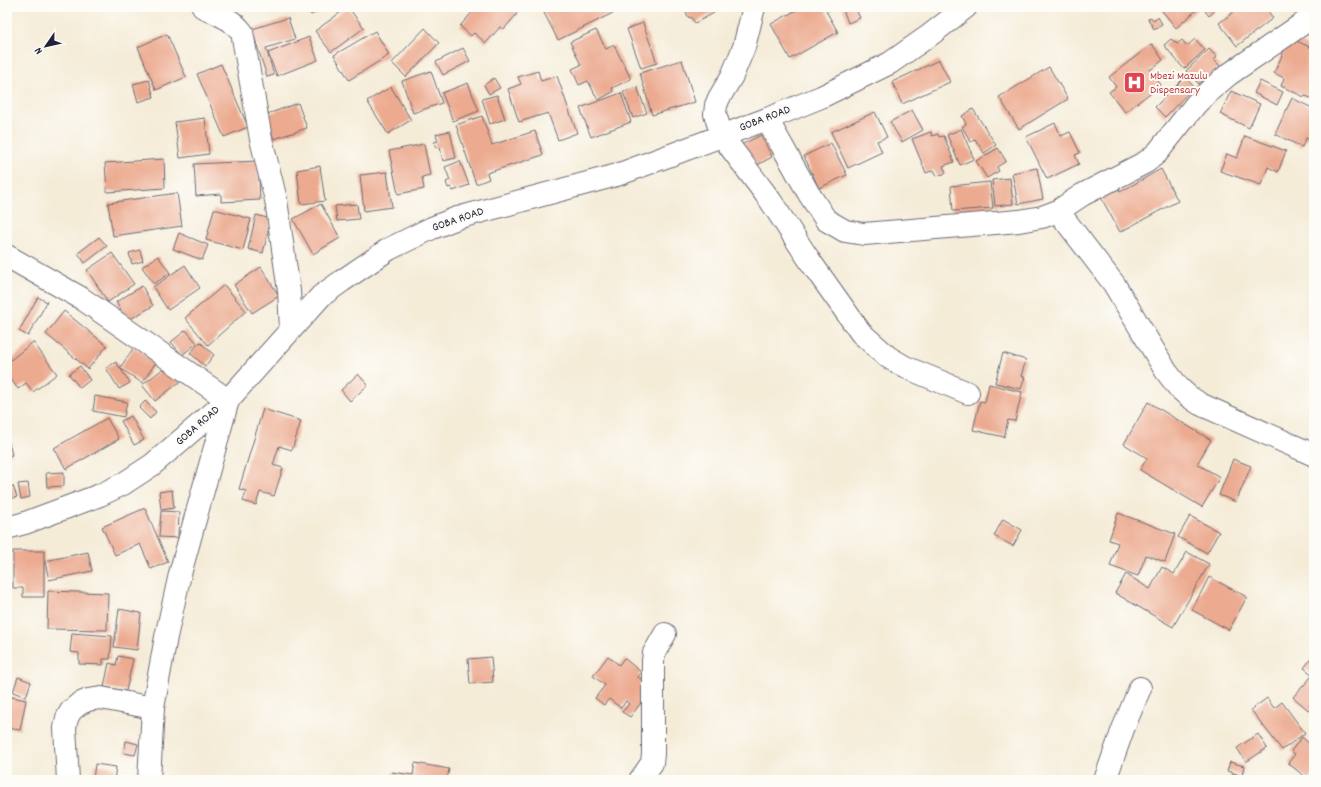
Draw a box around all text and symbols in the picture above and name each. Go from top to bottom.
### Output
north arrow [26,26,66,66]
text: N [31,43,48,57]
place label: Mbezi Mazulu Dispensary [1150,68,1207,99]
hospital icon: Mbezi Mazulu Dispensary [1121,70,1147,96]
street label: GOBA ROAD [737,101,793,137]
street label: GOBA ROAD [430,203,486,237]
street label: GOBA ROAD [172,402,224,450]

